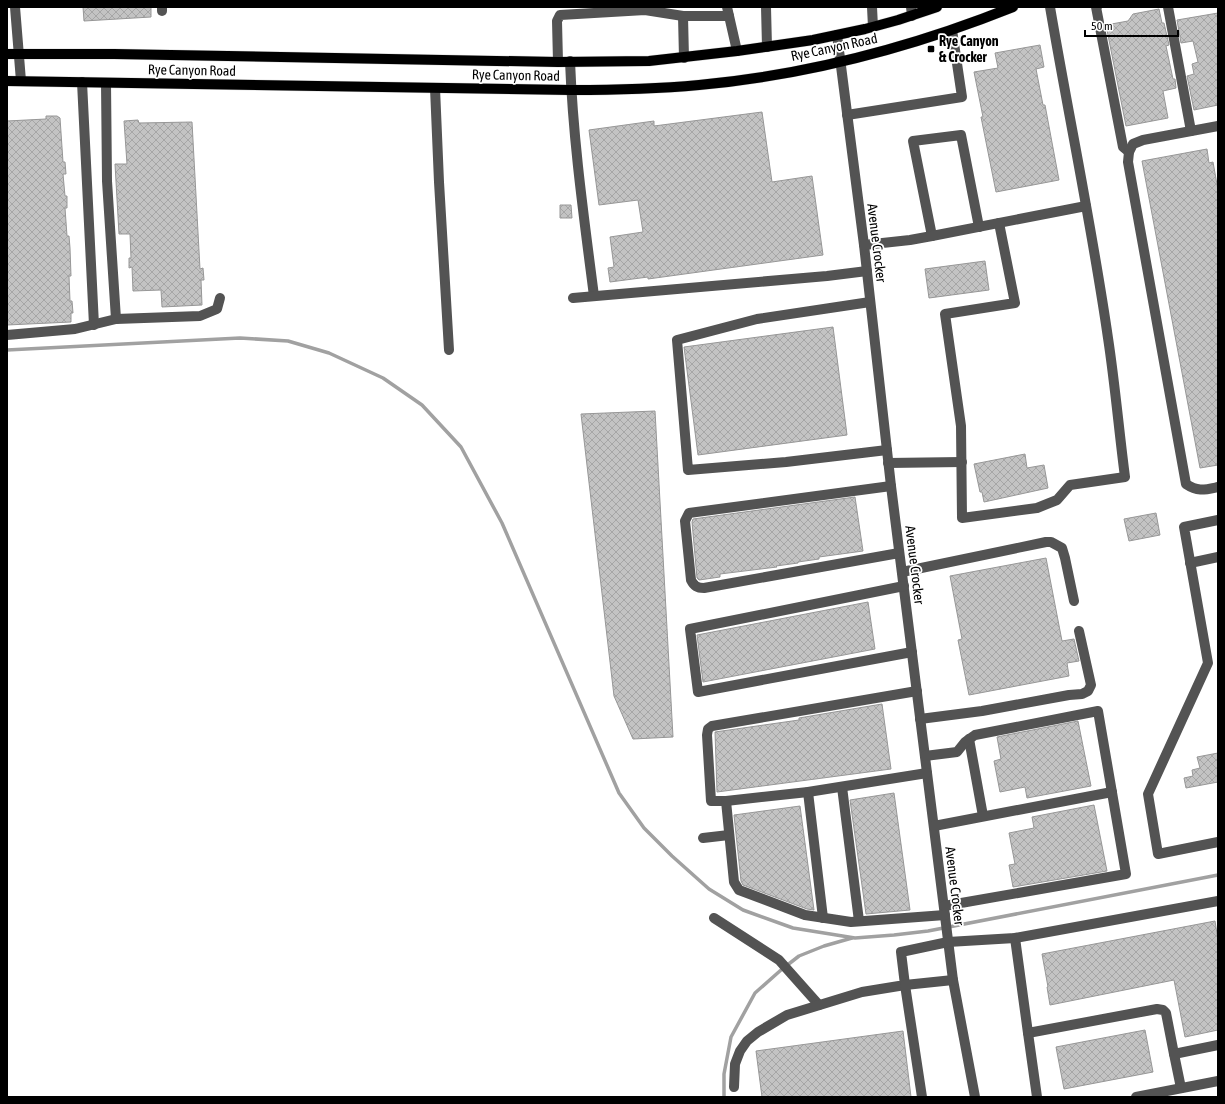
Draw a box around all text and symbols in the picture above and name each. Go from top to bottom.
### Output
scale bar [1085,12,1178,38]
text: 50 m [1091,19,1113,33]
street label: Rye Canyon Road [789,30,879,64]
place label: Rye Canyon & Crocker [939,33,999,65]
marker: Rye Canyon & Crocker [926,44,936,54]
street label: Rye Canyon Road [148,61,236,79]
street label: Rye Canyon Road [472,66,560,84]
street label: Avenue Crocker [864,203,890,284]
street label: Avenue Crocker [902,525,928,606]
street label: Avenue Crocker [942,846,968,927]

